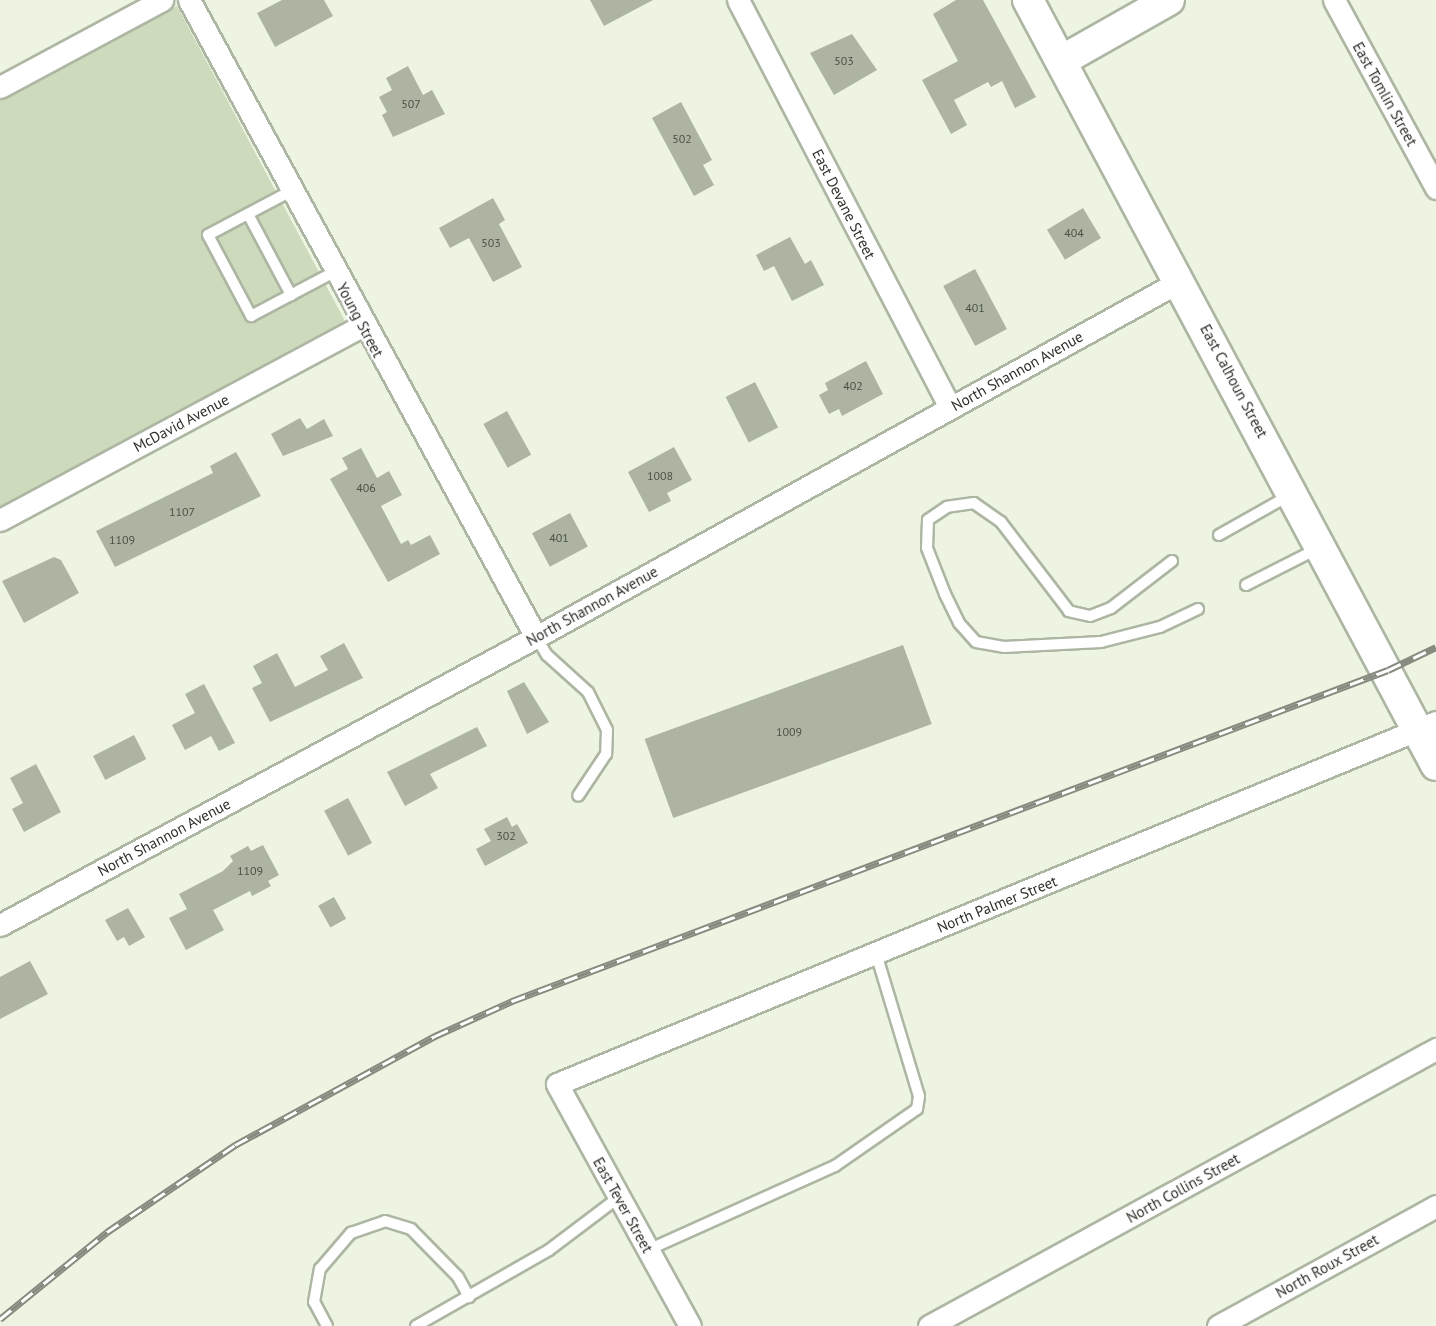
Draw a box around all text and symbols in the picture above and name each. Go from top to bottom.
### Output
street label: East Tomlin Street [1349,39,1421,149]
house number: 503 [834,54,854,68]
house number: 507 [401,97,421,111]
house number: 502 [672,132,692,146]
street label: East Devane Street [809,146,879,262]
house number: 404 [1064,226,1084,240]
house number: 503 [481,236,501,250]
street label: Young Street [333,280,387,360]
house number: 401 [965,301,985,315]
street label: East Calhoun Street [1197,321,1271,441]
street label: North Shannon Avenue [948,327,1086,415]
house number: 402 [843,379,863,393]
street label: McDavid Avenue [130,390,232,456]
house number: 1008 [647,469,673,483]
house number: 406 [356,481,376,495]
house number: 1107 [169,505,195,519]
house number: 401 [549,531,569,545]
house number: 1109 [109,533,135,547]
street label: North Shannon Avenue [523,562,661,650]
house number: 1009 [776,725,802,739]
street label: North Shannon Avenue [94,794,234,880]
house number: 302 [496,829,516,843]
house number: 1109 [237,864,263,878]
street label: North Palmer Street [934,872,1060,936]
street label: North Collins Street [1123,1149,1243,1227]
street label: East Tever Street [589,1154,657,1256]
street label: North Roux Street [1272,1230,1382,1302]

